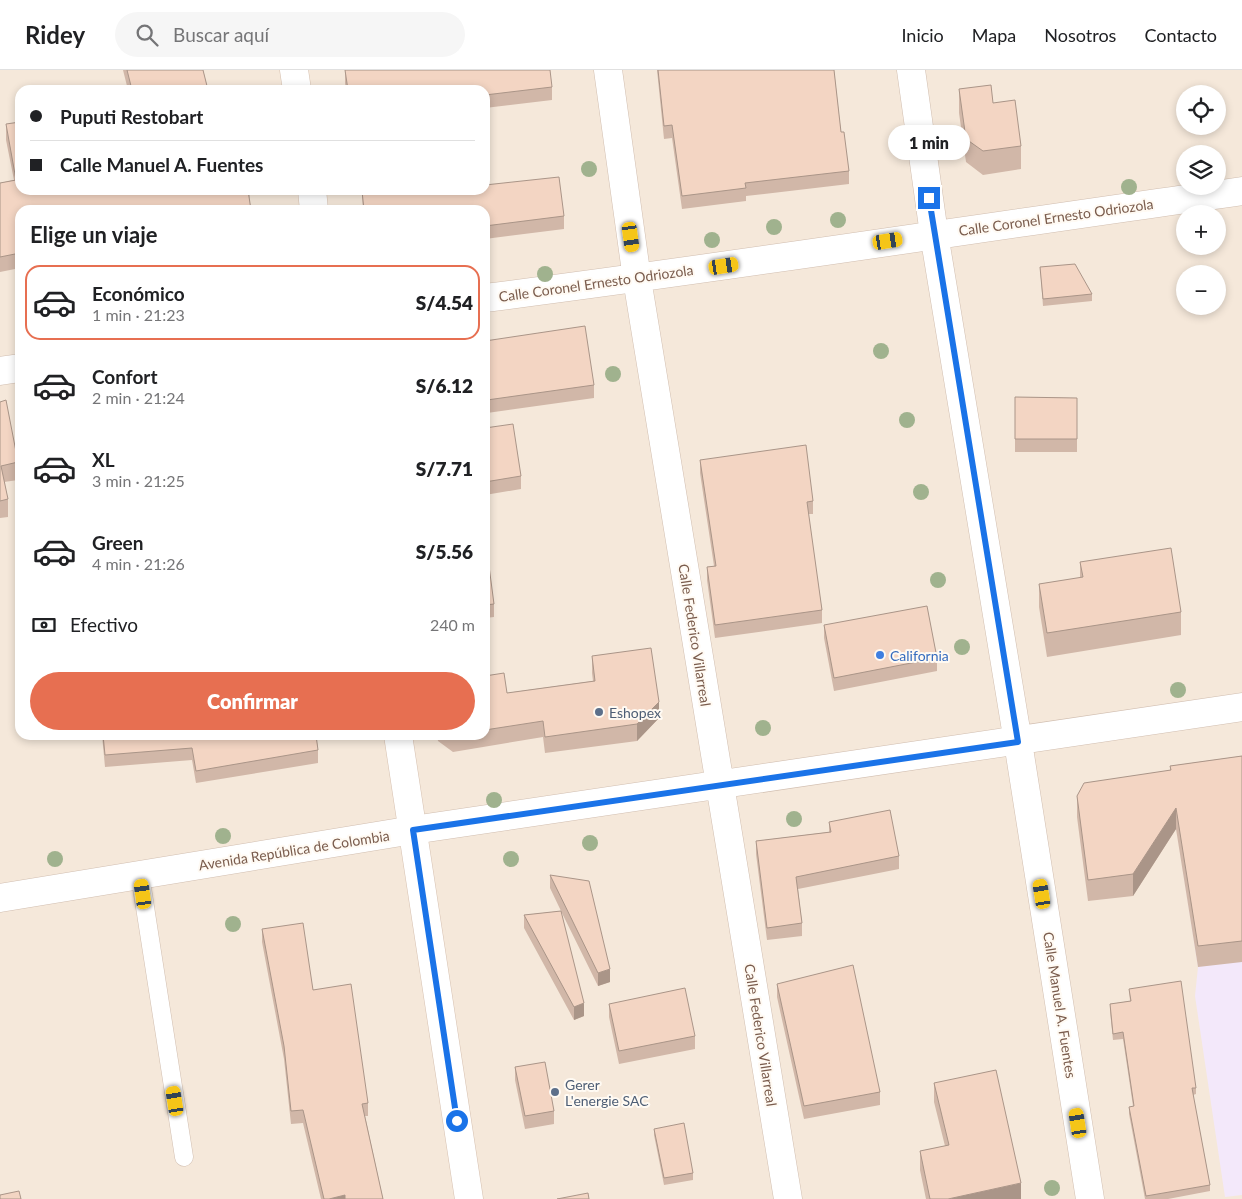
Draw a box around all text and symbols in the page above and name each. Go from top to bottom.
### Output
search box [115,12,465,57]
text: Ridey [25,20,85,49]
icon: search [133,21,161,49]
text: Buscar aquí [173,23,269,46]
text: Inicio [901,24,944,46]
text: Mapa [972,24,1016,46]
text: Nosotros [1044,24,1116,46]
text: Contacto [1144,24,1217,46]
map controls [1176,85,1226,315]
button: locate [1176,85,1226,135]
text: Puputi Restobart [60,105,203,128]
callout: 1 min [888,126,970,160]
text: 1 min [909,133,949,152]
button: layers [1176,145,1226,195]
text: Calle Manuel A. Fuentes [60,153,263,176]
route end [918,187,940,209]
street label: Calle Coronel Ernesto Odriozola [958,195,1154,239]
button: + [1176,205,1226,255]
text: Elige un viaje [30,221,158,248]
car [621,221,640,253]
car [872,231,903,251]
car [708,256,739,276]
street label: Calle Coronel Ernesto Odriozola [498,261,694,305]
button: − [1176,265,1226,315]
icon: car [32,280,77,325]
text: Económico [92,282,185,305]
text: S/4.54 [416,291,473,314]
text: 1 min · 21:23 [92,305,185,324]
icon: car [32,363,77,408]
text: Confort [92,365,157,388]
text: S/6.12 [416,374,473,397]
text: 2 min · 21:24 [92,388,185,407]
icon: car [32,446,77,491]
text: XL [92,448,115,471]
text: S/7.71 [416,457,473,480]
text: 3 min · 21:25 [92,471,185,490]
icon: car [32,529,77,574]
text: Green [92,531,143,554]
text: S/5.56 [416,540,473,563]
text: 4 min · 21:26 [92,554,185,573]
street label: Calle Federico Villarreal [675,563,715,707]
icon: cash [30,611,58,639]
text: Efectivo [70,613,138,636]
text: 240 m [430,615,475,634]
place label: California [890,647,949,664]
marker: California [874,649,886,661]
button: Confirmar [30,672,475,730]
place label: Eshopex [609,704,661,721]
marker: Eshopex [593,706,605,718]
street label: Avenida República de Colombia [197,827,391,873]
car [133,878,152,910]
car [1032,878,1051,910]
street label: Calle Manuel A. Fuentes [1040,930,1080,1080]
street label: Calle Federico Villarreal [741,963,781,1107]
place label: Gerer L'energie SAC [565,1076,649,1109]
car [165,1085,184,1117]
marker: Gerer L'energie SAC [549,1086,561,1098]
car [1068,1107,1087,1139]
route start [446,1110,468,1132]

